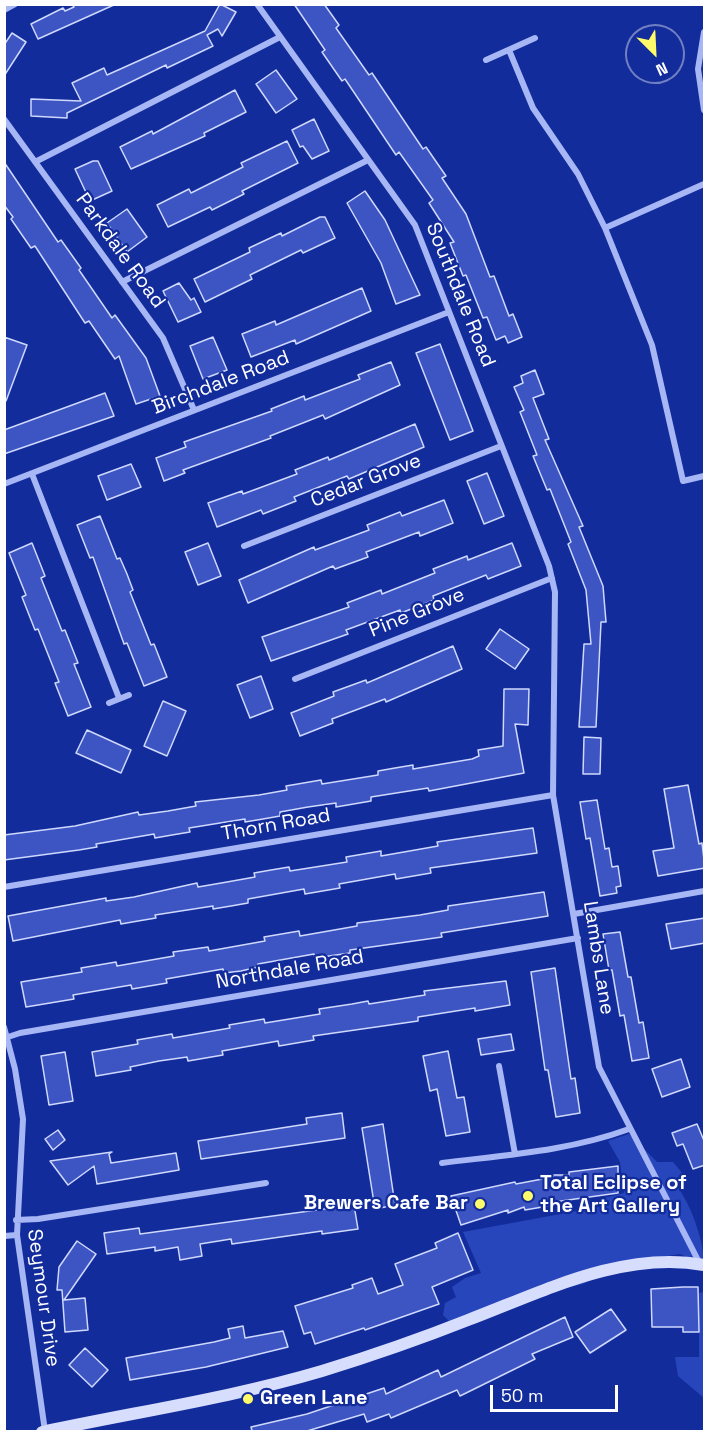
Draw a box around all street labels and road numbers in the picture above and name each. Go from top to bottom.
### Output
street label: Parkdale Road [70,189,170,313]
street label: Southdale Road [420,219,500,371]
street label: Birchdale Road [149,346,293,420]
street label: Cedar Grove [307,449,425,513]
street label: Pine Grove [366,583,468,643]
street label: Thorn Road [220,804,332,846]
street label: Lambs Lane [577,899,619,1017]
street label: Northdale Road [214,945,366,995]
street label: Seymour Drive [21,1228,65,1368]

